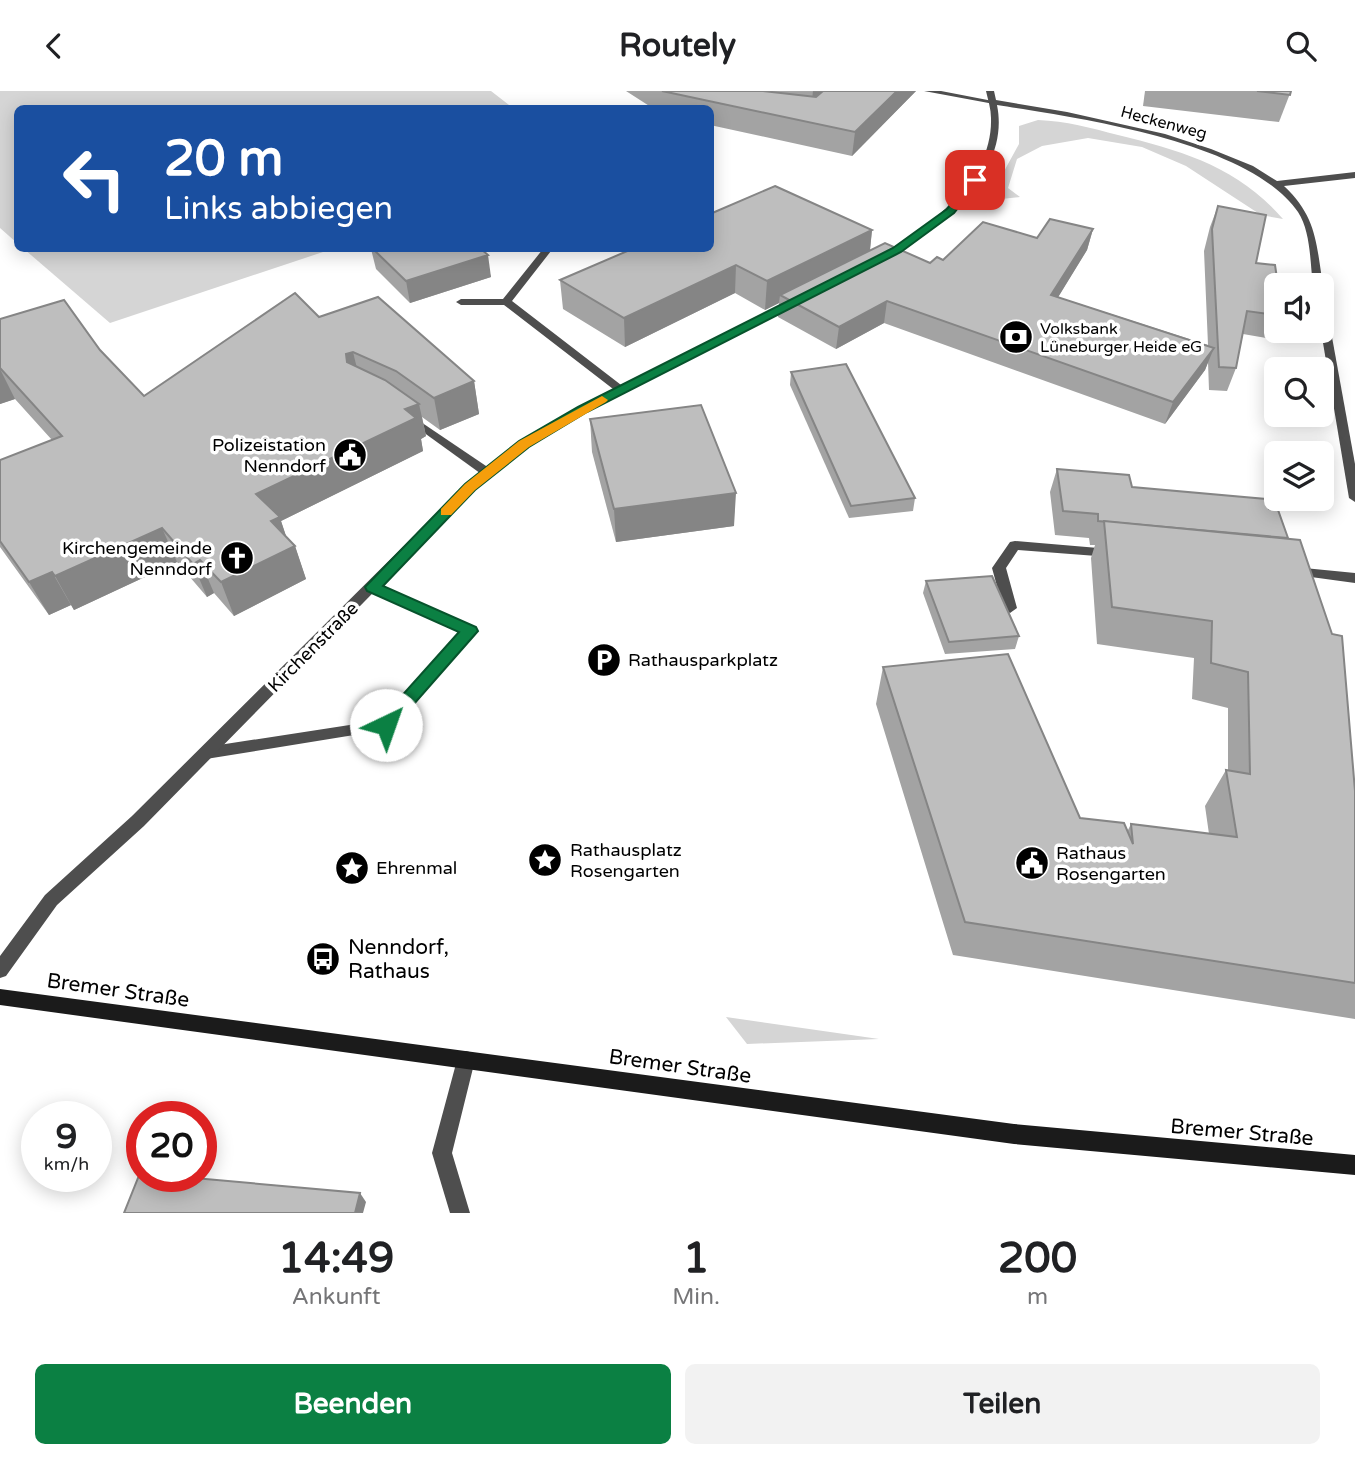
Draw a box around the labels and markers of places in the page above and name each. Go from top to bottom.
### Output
pin [945,150,1005,210]
bank icon: Volksbank Lüneburger Heide eG [997,318,1035,356]
place label: Volksbank Lüneburger Heide eG [1040,319,1202,357]
place label: Polizeistation Nenndorf [212,434,326,477]
public building icon: Polizeistation Nenndorf [331,436,369,474]
place label: Kirchengemeinde Nenndorf [62,537,212,580]
church icon: Kirchengemeinde Nenndorf [218,539,256,577]
parking icon: Rathausparkplatz [585,641,623,679]
place label: Rathausparkplatz [628,649,778,671]
place label: Rathausplatz Rosengarten [570,839,682,882]
place icon: Rathausplatz Rosengarten [526,841,564,879]
place label: Rathaus Rosengarten [1056,842,1166,885]
public building icon: Rathaus Rosengarten [1013,844,1051,882]
place icon: Ehrenmal [333,849,371,887]
place label: Ehrenmal [376,857,457,879]
place label: Nenndorf, Rathaus [348,935,449,984]
bus stop icon: Nenndorf, Rathaus [304,940,342,978]

